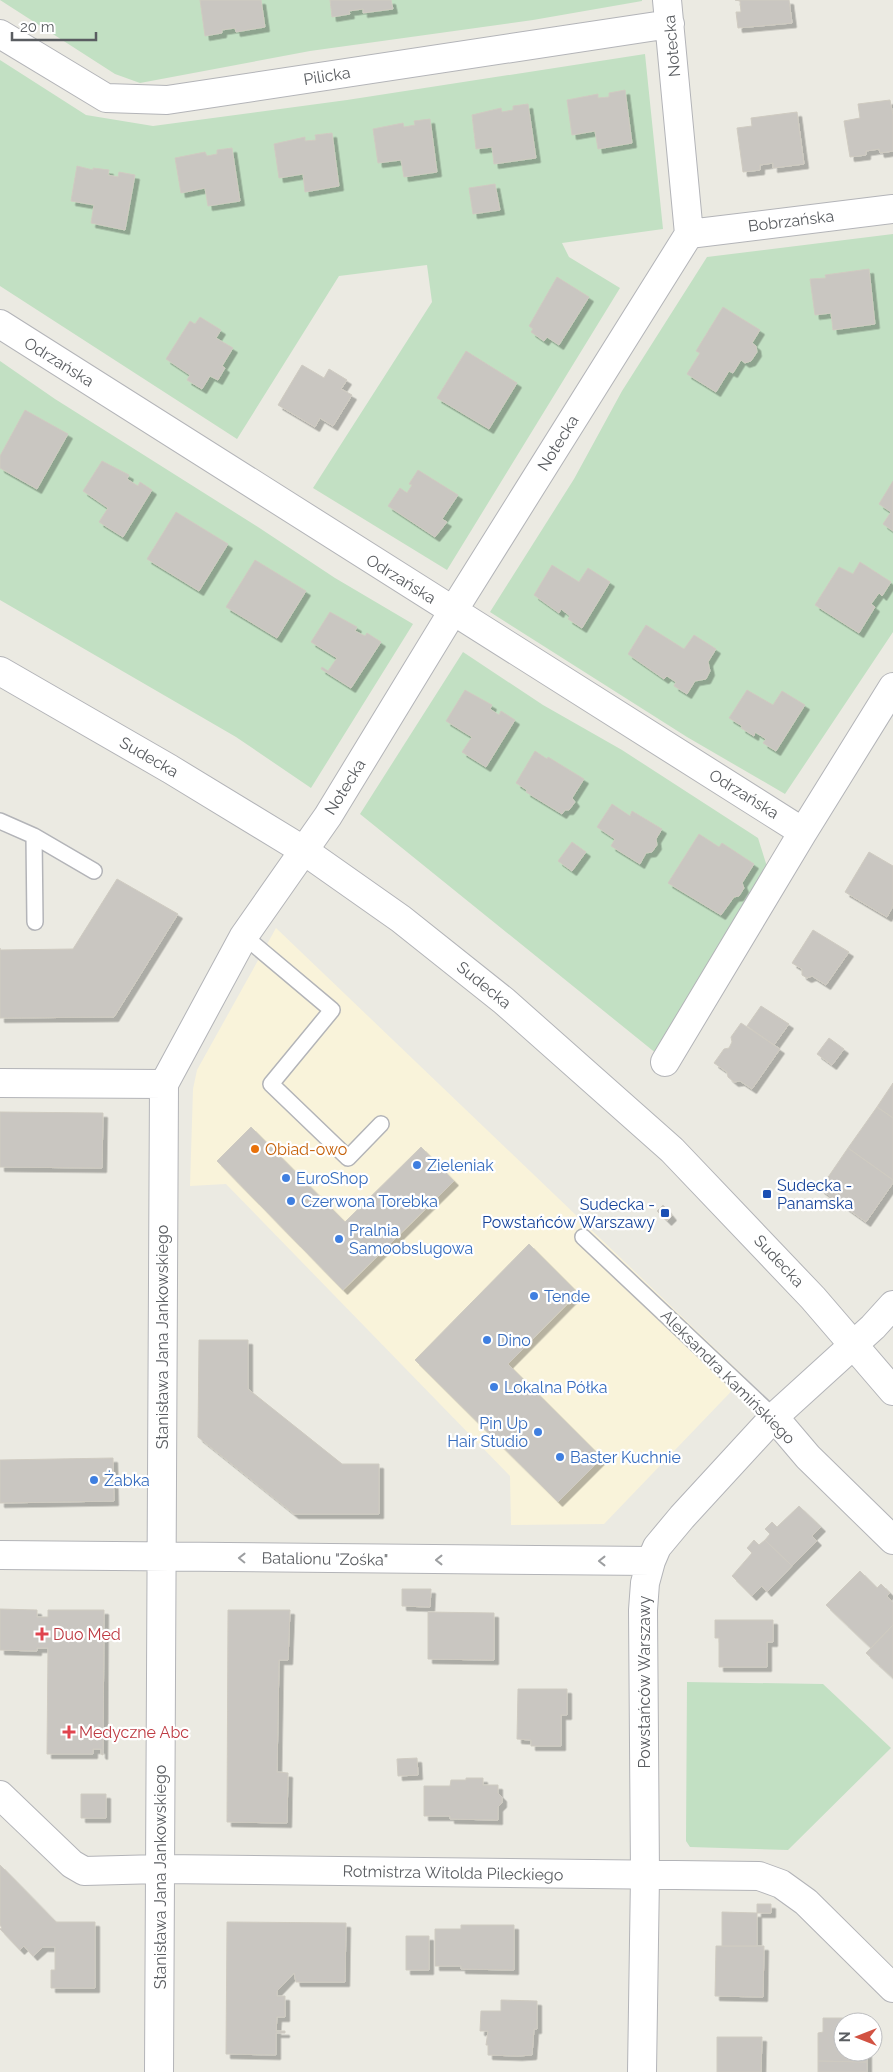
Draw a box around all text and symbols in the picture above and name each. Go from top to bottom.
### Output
scale bar [12,10,96,42]
street label: Notecka [660,14,684,78]
text: 20 m [20,18,55,36]
street label: Pilicka [302,63,352,89]
street label: Bobrzańska [747,206,835,236]
street label: Odrzańska [21,333,97,391]
street label: Notecka [533,412,583,474]
street label: Odrzańska [363,550,439,608]
street label: Sudecka [116,733,182,781]
street label: Notecka [320,756,370,818]
street label: Odrzańska [706,765,782,823]
street label: Sudecka [453,957,515,1013]
place label: Obiad-owo [265,1140,347,1159]
marker: Obiad-owo [249,1143,261,1155]
place label: Zieleniak [427,1156,494,1175]
marker: Zieleniak [411,1159,423,1171]
place label: EuroShop [296,1169,368,1188]
marker: EuroShop [280,1172,292,1184]
place label: Sudecka - Panamska [777,1176,853,1213]
marker: Sudecka - Panamska [761,1188,773,1200]
place label: Czerwona Torebka [301,1192,438,1211]
marker: Czerwona Torebka [285,1195,297,1207]
place label: Sudecka - Powstańców Warszawy [482,1195,655,1232]
marker: Sudecka - Powstańców Warszawy [659,1207,671,1219]
place label: Pralnia Samoobslugowa [349,1221,473,1258]
street label: Stanisława Jana Jankowskiego [153,1225,172,1449]
street label: Sudecka [750,1231,808,1291]
marker: Pralnia Samoobslugowa [333,1233,345,1245]
place label: Tende [544,1287,590,1306]
marker: Tende [528,1290,540,1302]
street label: Aleksandra Kamińskiego [657,1306,799,1448]
place label: Dino [497,1331,531,1350]
marker: Dino [481,1334,493,1346]
place label: Lokalna Półka [504,1378,607,1397]
marker: Lokalna Półka [488,1381,500,1393]
place label: Pin Up Hair Studio [447,1414,528,1451]
marker: Pin Up Hair Studio [532,1426,544,1438]
place label: Baster Kuchnie [570,1448,681,1467]
marker: Baster Kuchnie [554,1451,566,1463]
place label: Żabka [104,1470,150,1490]
marker: Żabka [88,1474,100,1486]
street label: Batalionu "Zośka" [262,1548,388,1570]
one-way arrow [238,1553,246,1563]
one-way arrow [435,1555,443,1565]
one-way arrow [598,1556,606,1566]
street label: Powstańców Warszawy [635,1595,654,1768]
place label: Duo Med [53,1625,121,1644]
marker: Duo Med [35,1627,49,1641]
place label: Medyczne Abc [79,1723,189,1742]
marker: Medyczne Abc [63,1726,75,1738]
street label: Stanisława Jana Jankowskiego [151,1765,170,1989]
street label: Rotmistrza Witolda Pileckiego [342,1862,564,1884]
north arrow [833,2012,883,2062]
text: N [837,2032,853,2042]

